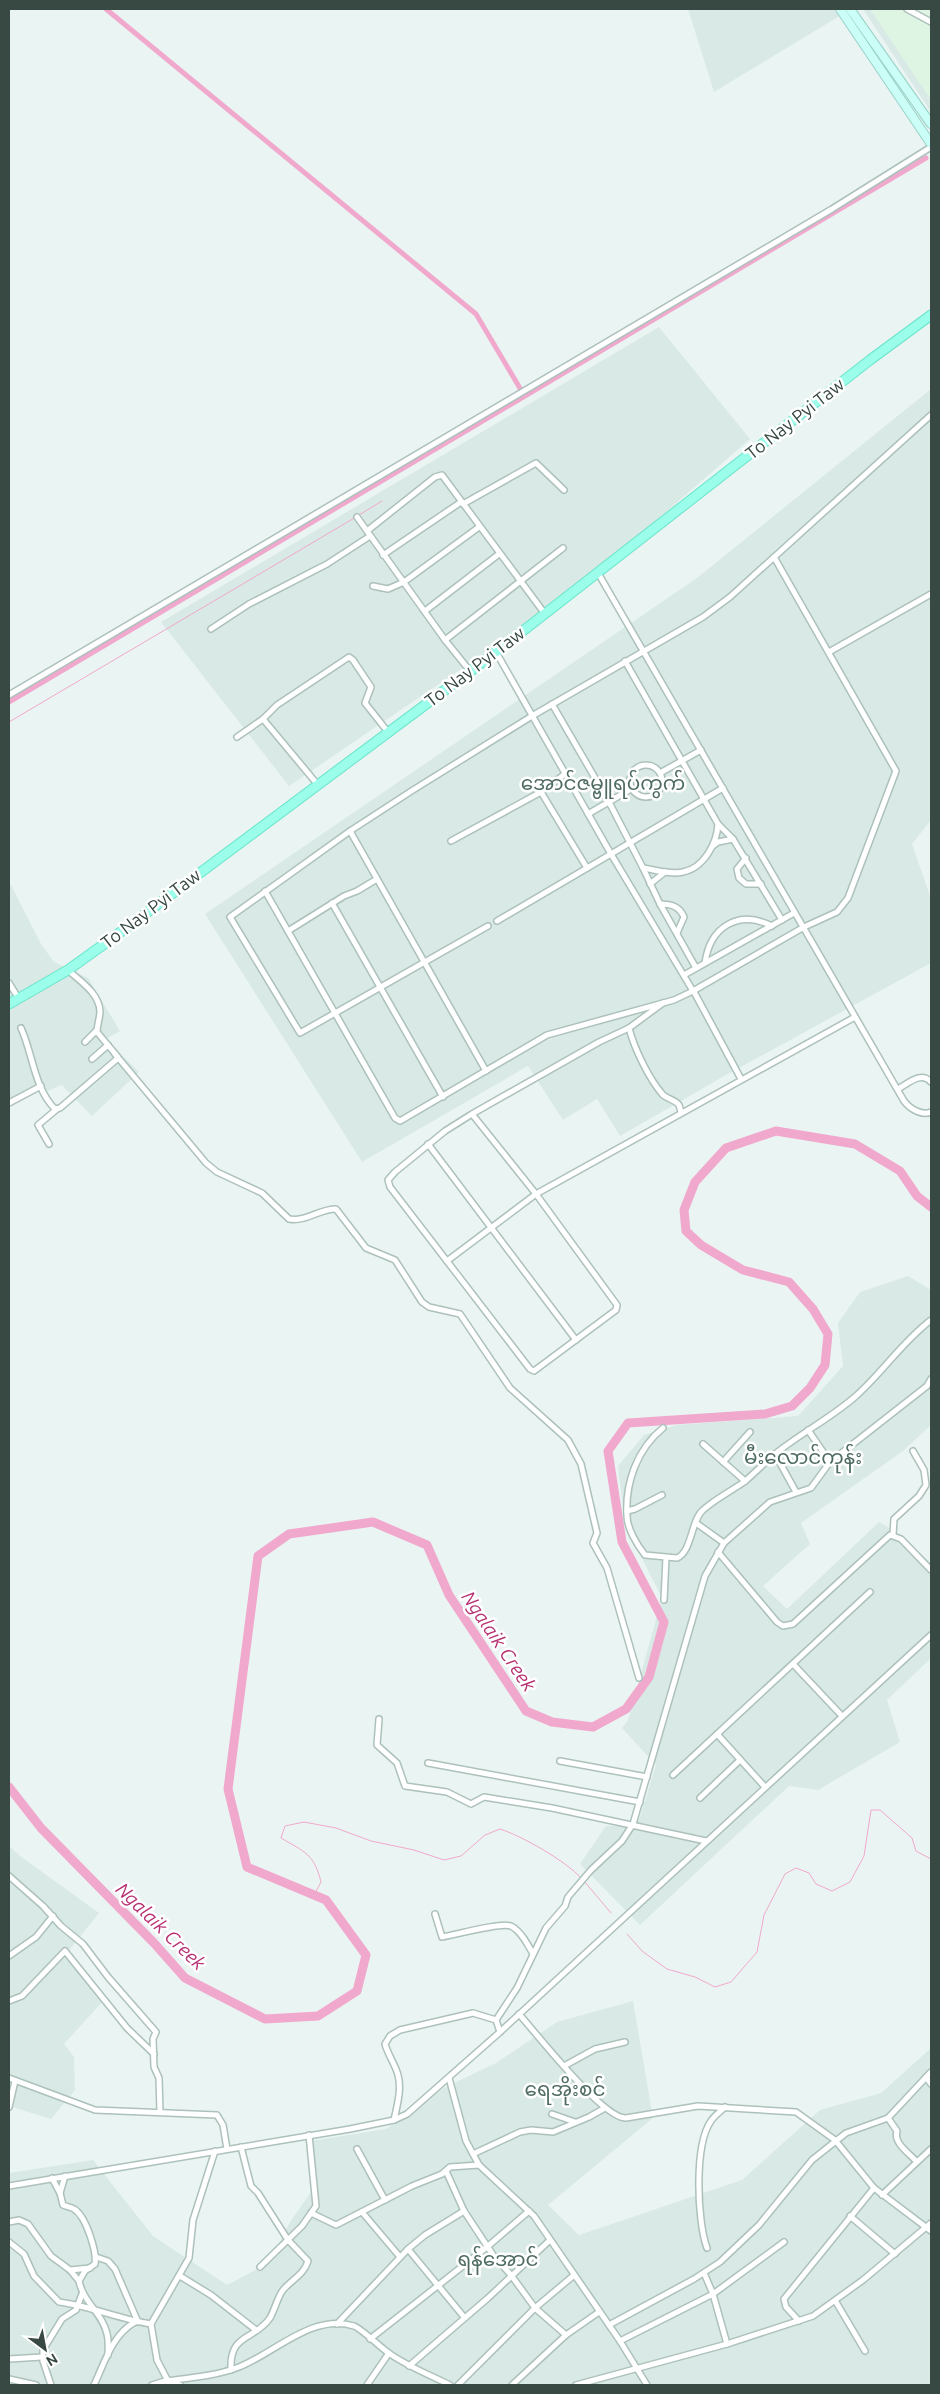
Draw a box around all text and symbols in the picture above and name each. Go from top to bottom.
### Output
street label: To Nay Pyi Taw [741,374,848,463]
street label: To Nay Pyi Taw [421,622,528,710]
district label: အောင်ဇမ္ဗူရပ်ကွက် [521,769,685,799]
street label: To Nay Pyi Taw [97,864,204,952]
district label: မီးလောင်ကုန်း [744,1443,862,1474]
water label: Ngalaik Creek [457,1587,541,1695]
water label: Ngalaik Creek [112,1878,211,1974]
district label: ရေအိုးစင် [525,2075,605,2106]
district label: ရန်အောင် [458,2245,539,2275]
north arrow [20,2324,70,2374]
text: N [43,2350,61,2370]

